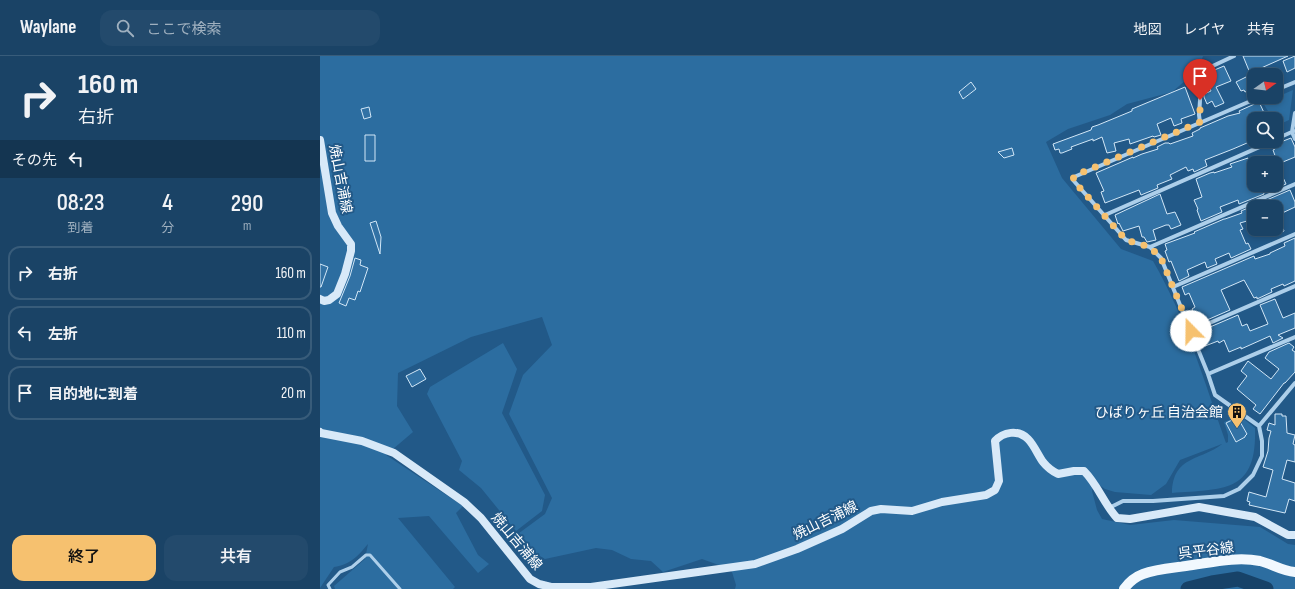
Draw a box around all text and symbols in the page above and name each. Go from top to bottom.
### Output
search box [100,10,380,46]
text: Waylane [20,16,76,39]
icon: search [114,17,136,39]
text: ここで検索 [146,20,221,39]
text: 地図 [1133,21,1161,38]
text: レイヤ [1183,21,1225,38]
text: 共有 [1247,21,1275,38]
pin [1183,59,1217,100]
icon: arrive [1189,65,1211,87]
text: 160 m [78,68,138,101]
north arrow [1247,68,1283,104]
map controls [1247,68,1283,236]
icon: right [12,72,64,124]
text: 右折 [78,107,114,128]
button: search [1247,112,1283,148]
street label: 焼山吉浦線 [325,143,356,215]
icon: left [65,148,87,170]
text: その先 [12,151,57,170]
button: + [1247,156,1283,192]
text: 08:23 [57,188,105,217]
text: 4 [162,188,173,217]
text: 290 [231,189,263,218]
button: − [1247,200,1283,236]
text: m [243,218,251,234]
text: 到着 [68,220,94,236]
text: 分 [161,220,174,236]
icon: right [14,262,36,284]
text: 160 m [275,264,306,283]
text: 右折 [48,265,78,284]
position arrow [1170,310,1212,352]
icon: left [14,322,36,344]
text: 110 m [277,324,306,343]
text: 左折 [48,325,78,344]
icon: arrive [14,382,36,404]
text: 20 m [281,384,306,403]
text: 目的地に到着 [48,385,138,404]
building icon: ひばりヶ丘 自治会館 [1226,401,1248,429]
place label: ひばりヶ丘 自治会館 [1095,404,1223,421]
street label: 焼山吉浦線 [790,497,860,543]
street label: 焼山吉浦線 [488,509,546,574]
button: 終了 [12,535,156,581]
button: 共有 [164,535,308,581]
street label: 呉平谷線 [1177,539,1235,562]

